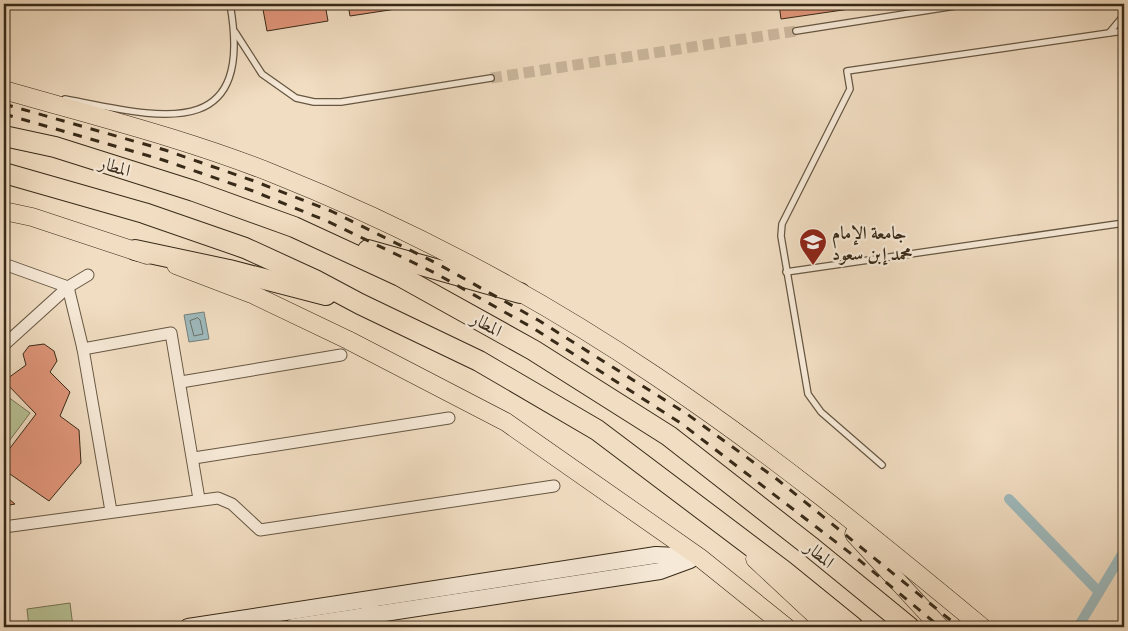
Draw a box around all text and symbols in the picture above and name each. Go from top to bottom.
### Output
street label: المطار [95,150,134,182]
place label: جامعة الإمام محمد إبن سعود [832,221,912,266]
school or university icon: جامعة الإمام محمد إبن سعود [798,227,828,266]
street label: المطار [466,305,506,342]
street label: المطار [799,534,840,573]

